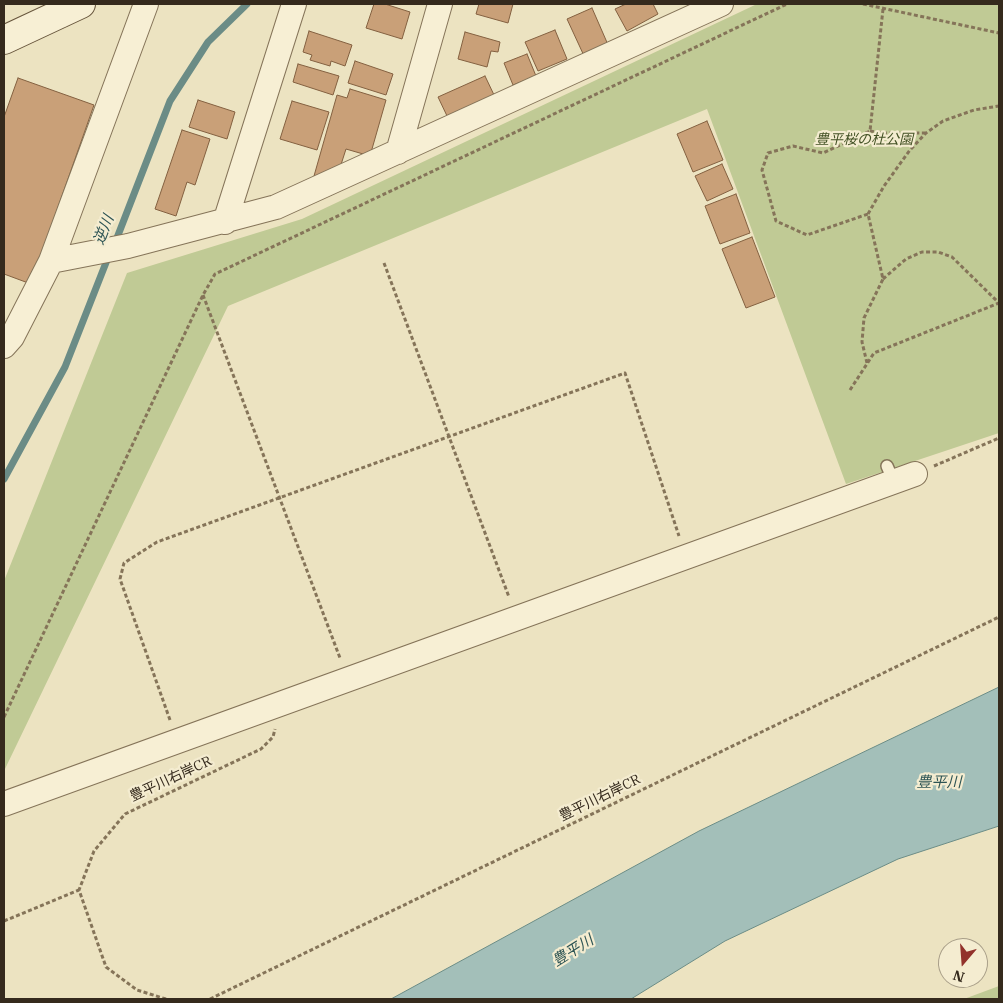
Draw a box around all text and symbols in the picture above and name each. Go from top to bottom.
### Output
park label: 豊平桜の杜公園 [815,132,913,148]
water label: 逆川 [90,213,118,247]
street label: 豊平川右岸CR [127,753,215,805]
street label: 豊平川右岸CR [557,771,643,825]
water label: 豊平川 [917,774,961,792]
water label: 豊平川 [549,931,597,971]
north arrow [938,938,988,988]
text: N [951,966,967,987]

